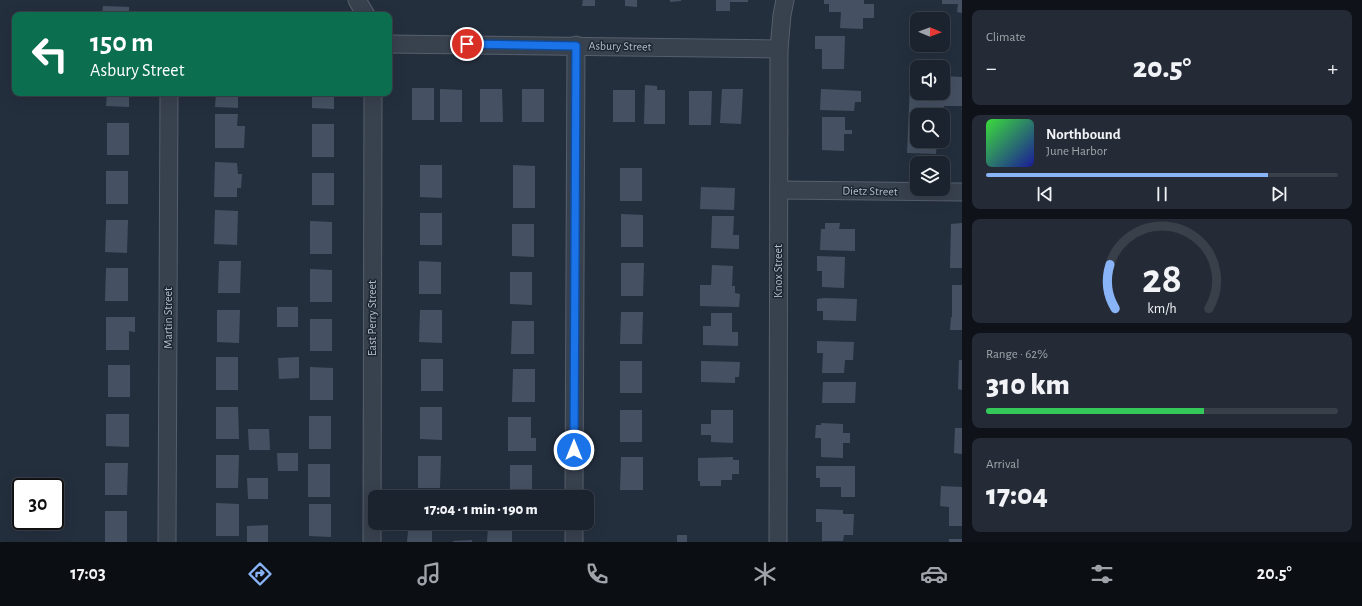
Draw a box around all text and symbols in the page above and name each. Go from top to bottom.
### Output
north arrow [910,12,950,52]
map controls [910,12,950,196]
pin [450,27,484,61]
icon: left [24,28,76,80]
text: 150 m [90,29,154,57]
text: Climate [986,31,1025,44]
icon: arrive [456,33,478,55]
street label: Asbury Street [588,39,652,54]
text: 20.5° [1133,53,1191,83]
text: − [986,57,997,79]
text: + [1327,57,1338,79]
button: sound [910,60,950,100]
text: Asbury Street [90,62,184,80]
button: search [910,108,950,148]
text: Northbound [1046,127,1121,142]
text: June Harbor [1046,145,1107,158]
button: layers [910,156,950,196]
icon: previous [1034,183,1056,205]
icon: pause [1151,183,1173,205]
icon: next [1268,183,1290,205]
street label: Dietz Street [842,185,898,197]
street label: Knox Street [772,244,784,298]
text: 28 [1142,259,1182,300]
street label: East Perry Street [366,280,379,356]
street label: Martin Street [162,287,174,349]
text: km/h [1147,302,1177,316]
text: Range · 62% [986,348,1048,361]
text: 310 km [986,370,1070,400]
position arrow [553,429,595,471]
text: Arrival [986,458,1019,471]
speed limit sign: 30 [12,478,64,530]
text: 17:04 [986,480,1048,510]
text: 17:04 · 1 min · 190 m [424,502,538,517]
icon: directions [246,560,274,588]
icon: music [415,560,443,588]
icon: phone [583,560,611,588]
icon: climate [751,560,779,588]
icon: car [920,560,948,588]
icon: filters [1088,560,1116,588]
text: 17:03 [70,565,106,583]
text: 20.5° [1257,565,1292,583]

